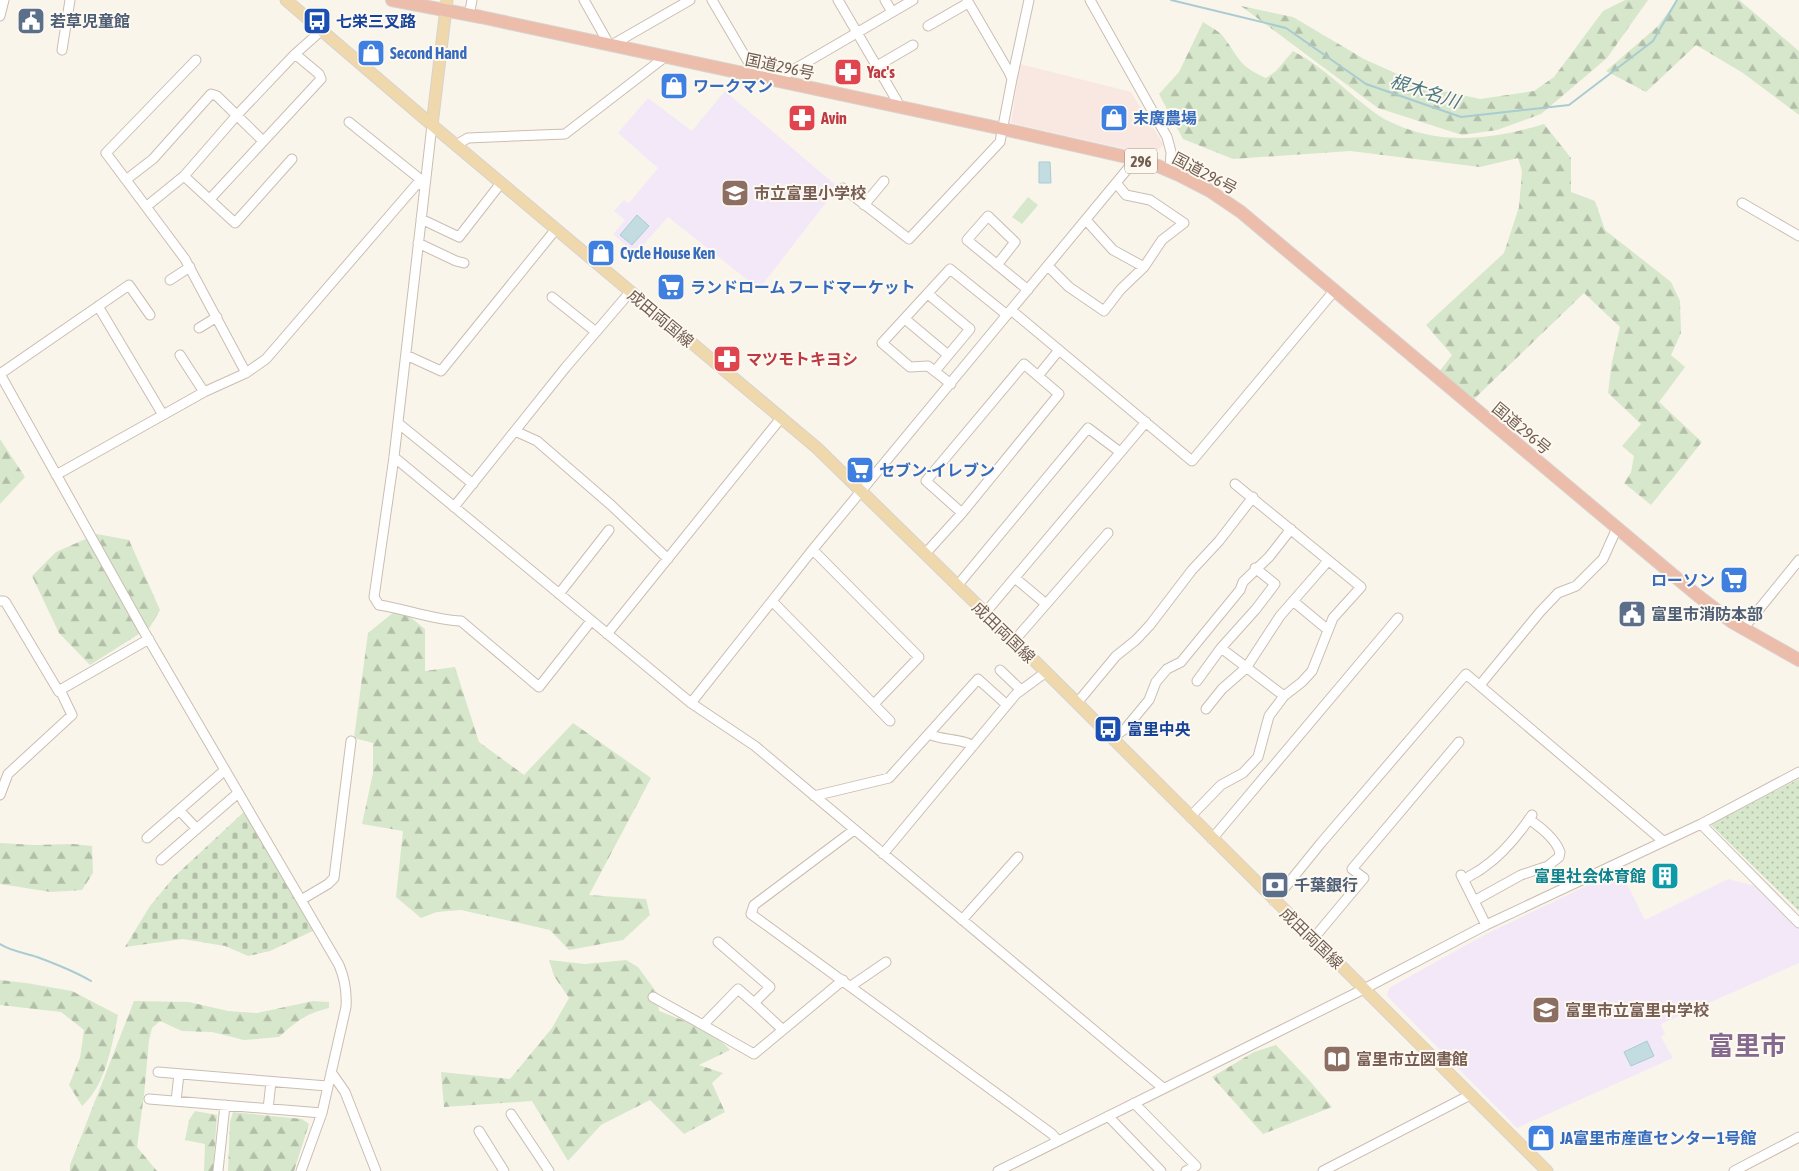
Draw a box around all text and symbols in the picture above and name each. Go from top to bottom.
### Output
public building icon: 若草児童館 [16,6,46,36]
bus stop icon: 七栄三叉路 [302,6,332,36]
place label: 若草児童館 [50,12,130,30]
place label: 七栄三叉路 [336,12,416,30]
shop icon: Second Hand [356,38,386,68]
place label: Second Hand [390,44,467,62]
street label: 国道296号 [744,50,816,82]
pharmacy icon: Yac's [833,57,863,87]
place label: Yac's [866,63,895,81]
water label: 根木名川 [1388,70,1464,113]
shop icon: ワークマン [659,71,689,101]
place label: ワークマン [693,77,773,95]
pharmacy icon: Avin [787,103,817,133]
shop icon: 末廣農場 [1099,103,1129,133]
place label: Avin [820,109,847,127]
place label: 末廣農場 [1133,109,1197,127]
road number: 296 [1125,148,1157,174]
street label: 国道296号 [1170,148,1240,198]
school or university icon: 市立富里小学校 [720,178,750,208]
place label: 市立富里小学校 [754,184,866,202]
shop icon: Cycle House Ken [586,238,616,268]
place label: Cycle House Ken [620,244,716,262]
supermarket icon: ランドローム フードマーケット [656,272,686,302]
place label: ランドローム フードマーケット [690,278,916,296]
street label: 成田両国線 [625,285,697,351]
pharmacy icon: マツモトキヨシ [712,344,742,374]
place label: マツモトキヨシ [746,350,858,368]
street label: 国道296号 [1489,398,1555,458]
supermarket icon: セブン-イレブン [845,455,875,485]
place label: セブン-イレブン [879,461,995,479]
supermarket icon: ローソン [1719,565,1749,595]
place label: ローソン [1651,571,1715,589]
street label: 成田両国線 [969,598,1039,666]
public building icon: 富里市消防本部 [1617,599,1647,629]
place label: 富里市消防本部 [1651,605,1763,623]
bus stop icon: 富里中央 [1093,714,1123,744]
place label: 富里中央 [1127,720,1191,738]
building icon: 富里社会体育館 [1650,861,1680,891]
place label: 富里社会体育館 [1534,867,1646,885]
bank icon: 千葉銀行 [1260,870,1290,900]
place label: 千葉銀行 [1294,876,1358,894]
street label: 成田両国線 [1277,904,1347,972]
school or university icon: 富里市立富里中学校 [1531,995,1561,1025]
place label: 富里市立富里中学校 [1565,1001,1709,1019]
district label: 富里市 [1708,1031,1786,1061]
library icon: 富里市立図書館 [1322,1044,1352,1074]
place label: 富里市立図書館 [1356,1050,1468,1068]
shop icon: JA富里市産直センター1号館 [1526,1123,1556,1153]
place label: JA富里市産直センター1号館 [1559,1129,1756,1147]

